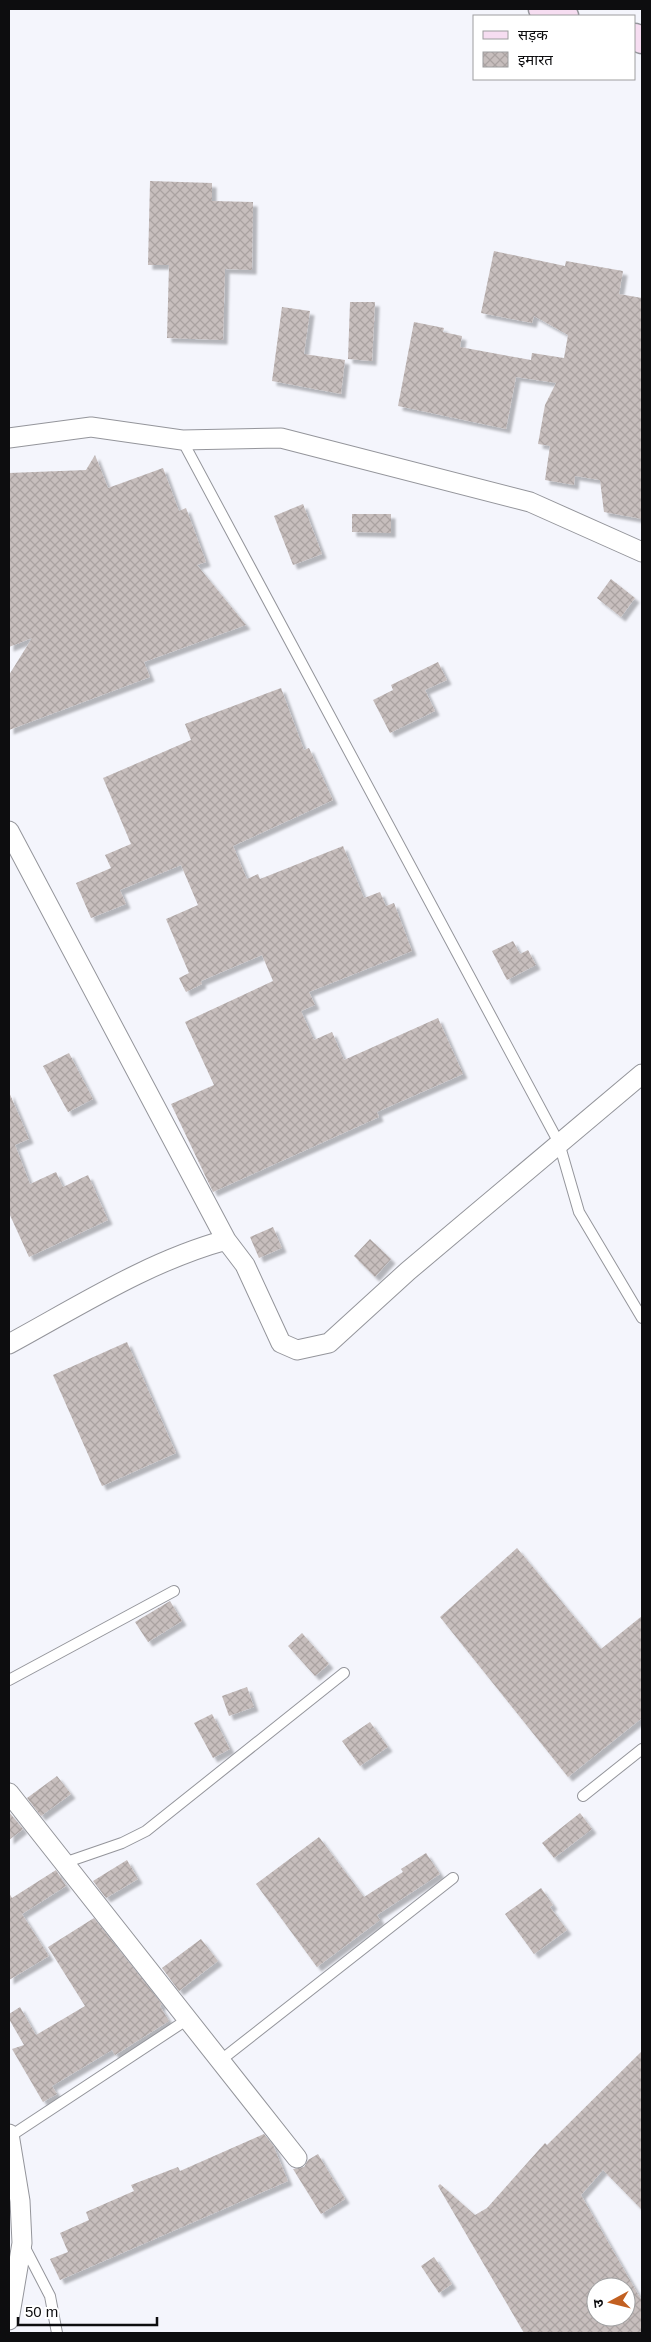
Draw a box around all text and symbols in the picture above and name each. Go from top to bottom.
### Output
legend [473,15,636,80]
text: सड़क [518,26,548,43]
text: इमारत [518,51,553,68]
north arrow [586,2277,636,2327]
scale bar [18,2294,156,2326]
text: उ [590,2298,607,2309]
text: 50 m [25,2303,58,2320]

